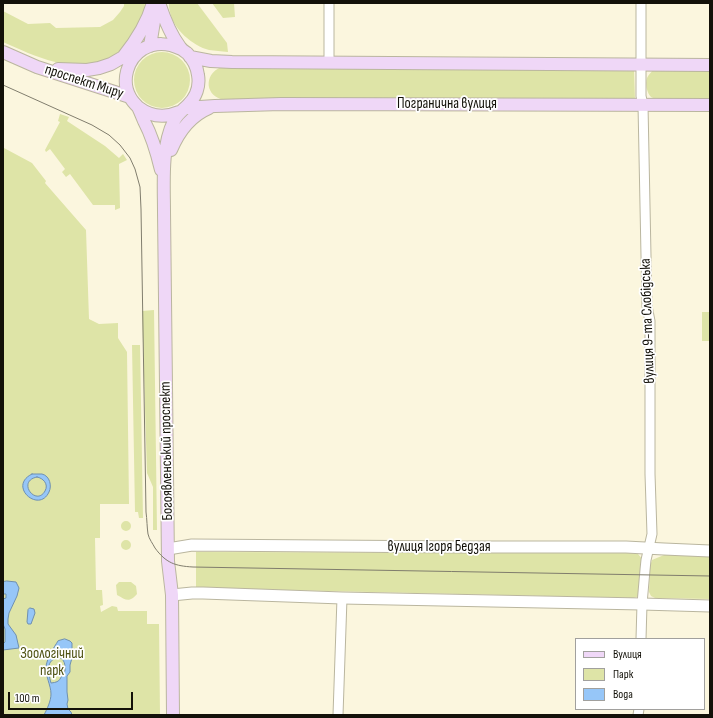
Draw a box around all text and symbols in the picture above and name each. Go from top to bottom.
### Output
street label: проспект Миру [42,61,126,103]
street label: Погранична вулиця [397,95,497,113]
street label: вулиця 9-та Слобідська [637,258,659,384]
street label: Богоявленський проспект [157,381,177,521]
street label: вулиця Ігоря Бедзая [387,538,491,556]
legend [575,638,705,710]
park label: Зоологічний парк [20,645,84,680]
text: Вулиця [613,647,642,662]
text: Парк [613,667,633,682]
scale bar [10,684,135,710]
text: Вода [613,687,633,702]
text: 100 m [15,691,40,706]

